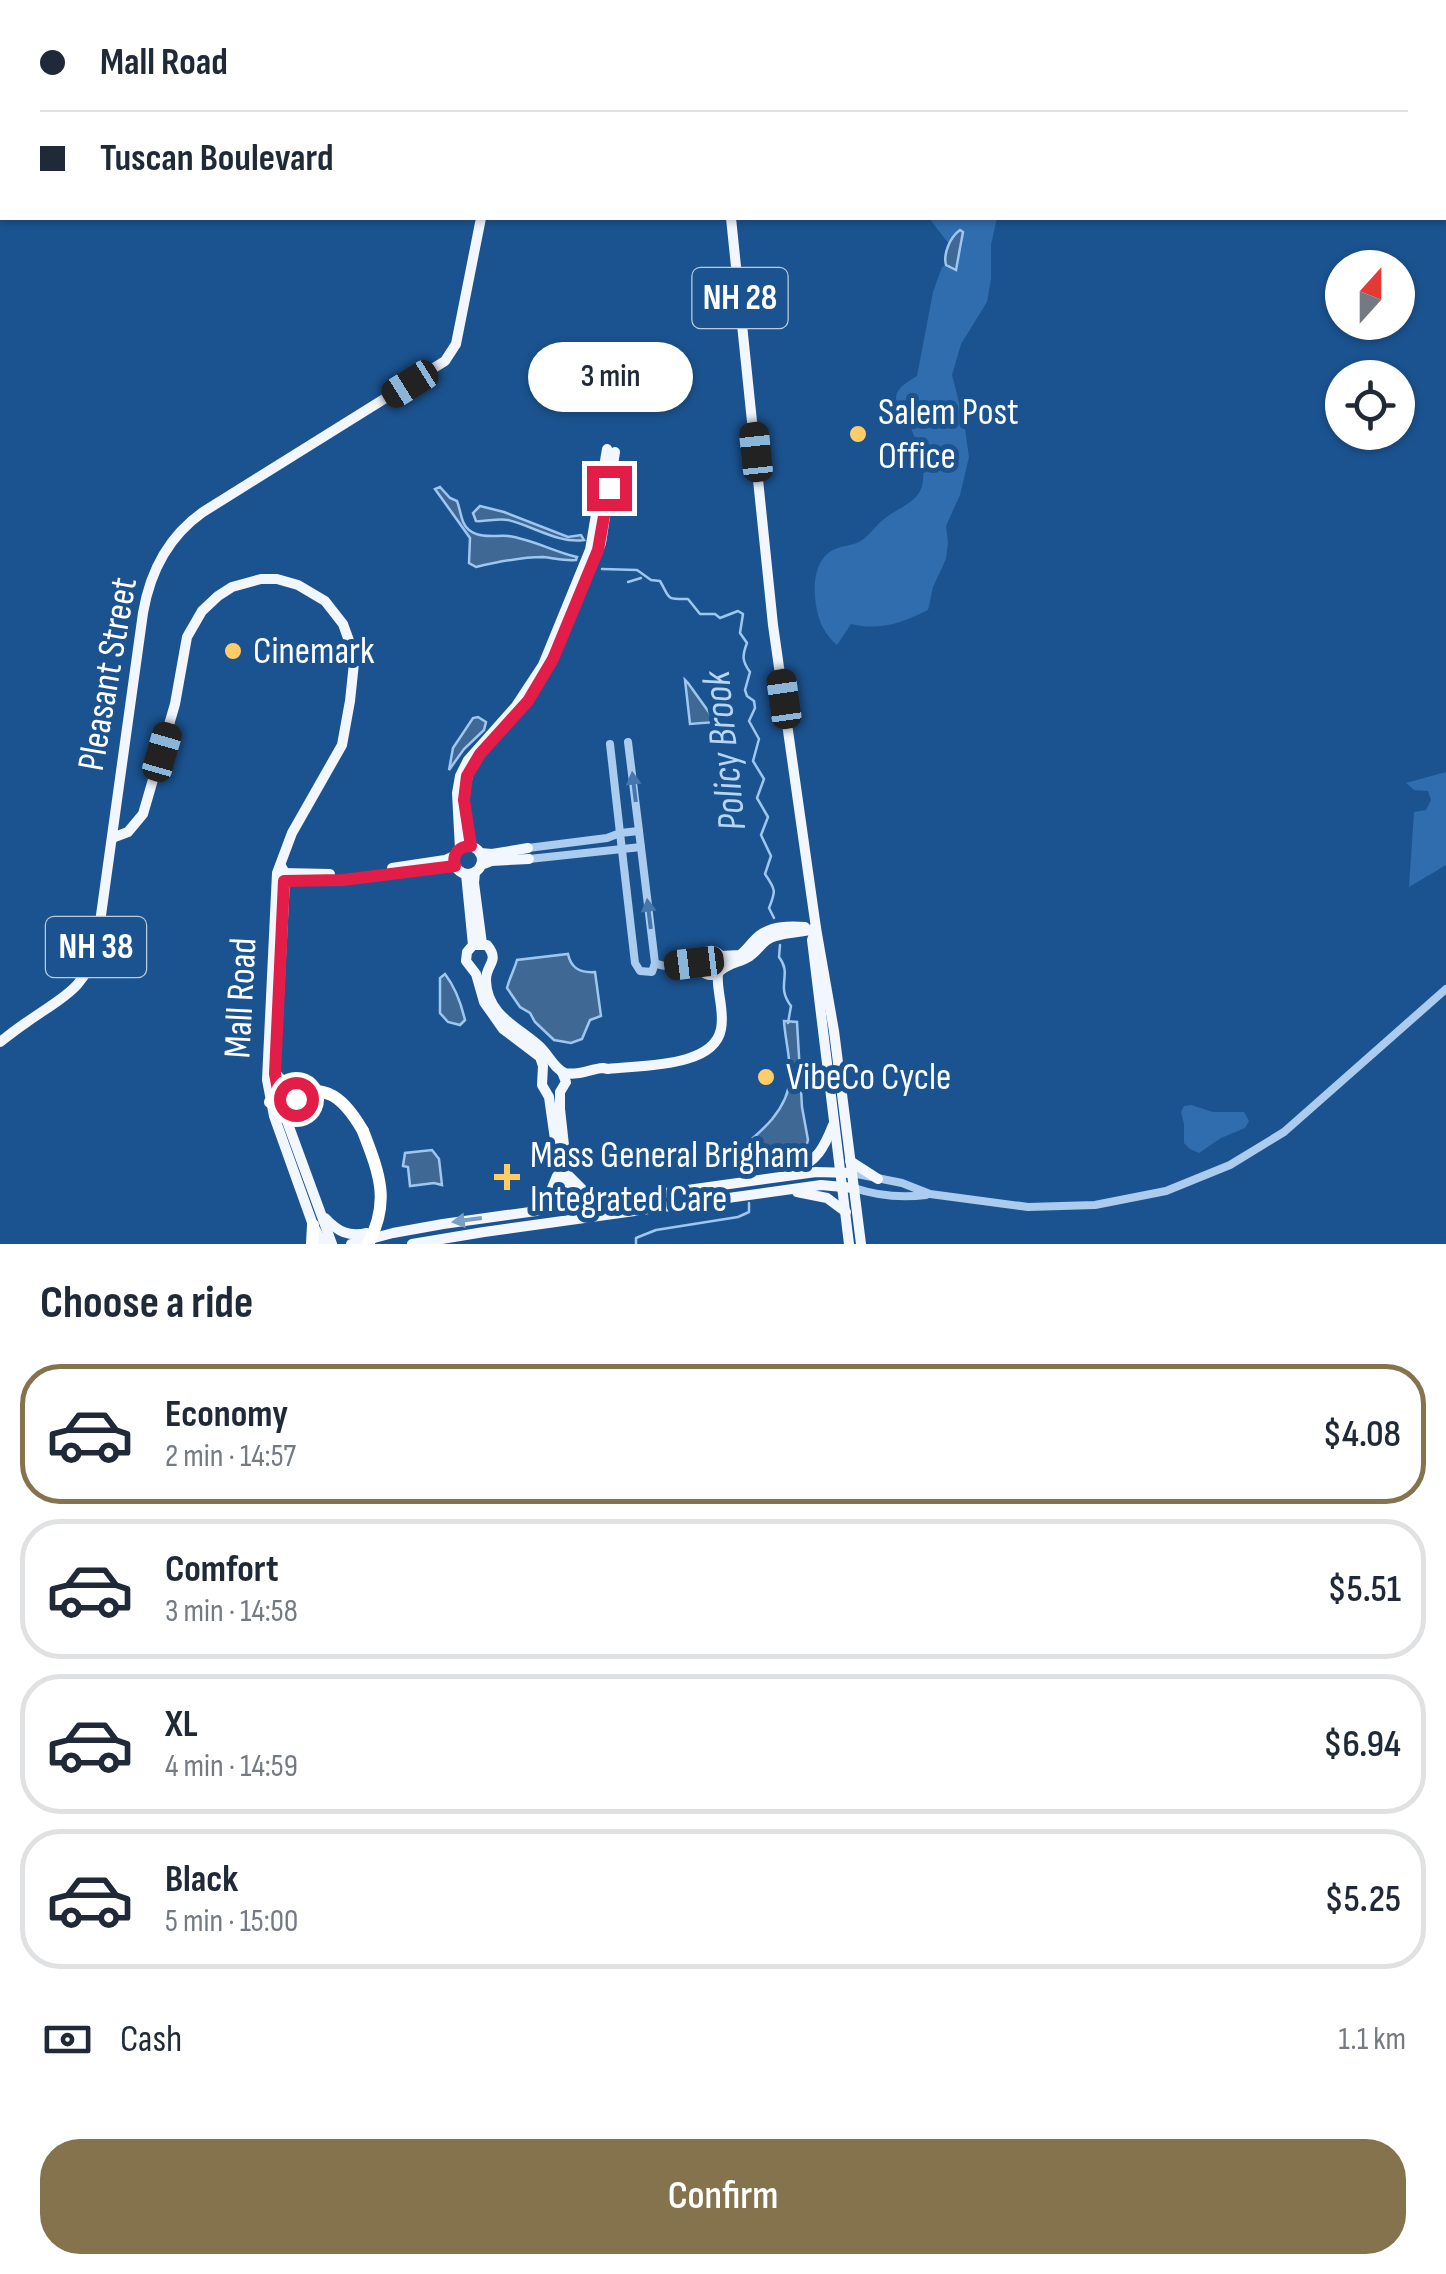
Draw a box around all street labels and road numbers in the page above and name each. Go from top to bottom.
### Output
road number: NH 28 [692,268,788,328]
street label: Pleasant Street [69,574,147,774]
road number: NH 38 [46,917,146,977]
street label: Mall Road [215,937,267,1059]

